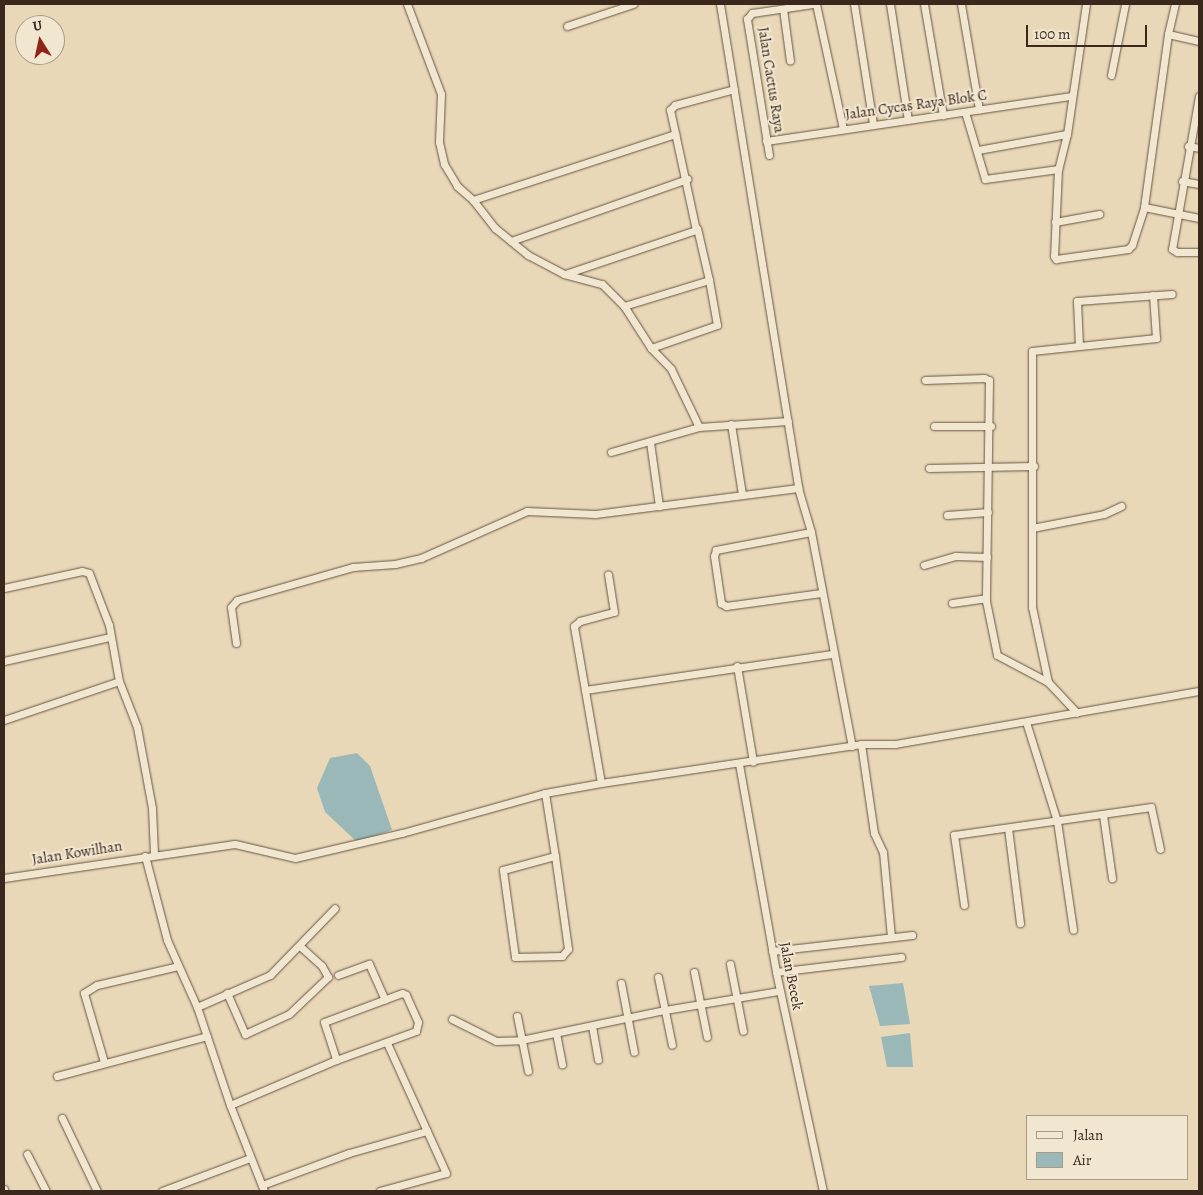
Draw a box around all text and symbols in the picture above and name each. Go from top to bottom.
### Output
north arrow [15,15,65,65]
scale bar [1028,15,1149,47]
text: U [31,16,44,36]
text: 100 m [1034,24,1071,44]
street label: Jalan Cactus Raya [754,26,788,134]
street label: Jalan Cycas Raya Blok C [844,86,988,124]
street label: Jalan Kowilhan [31,837,123,869]
street label: Jalan Becek [776,940,806,1012]
legend [1026,1115,1188,1180]
text: Jalan [1073,1125,1103,1145]
text: Air [1073,1150,1091,1170]

